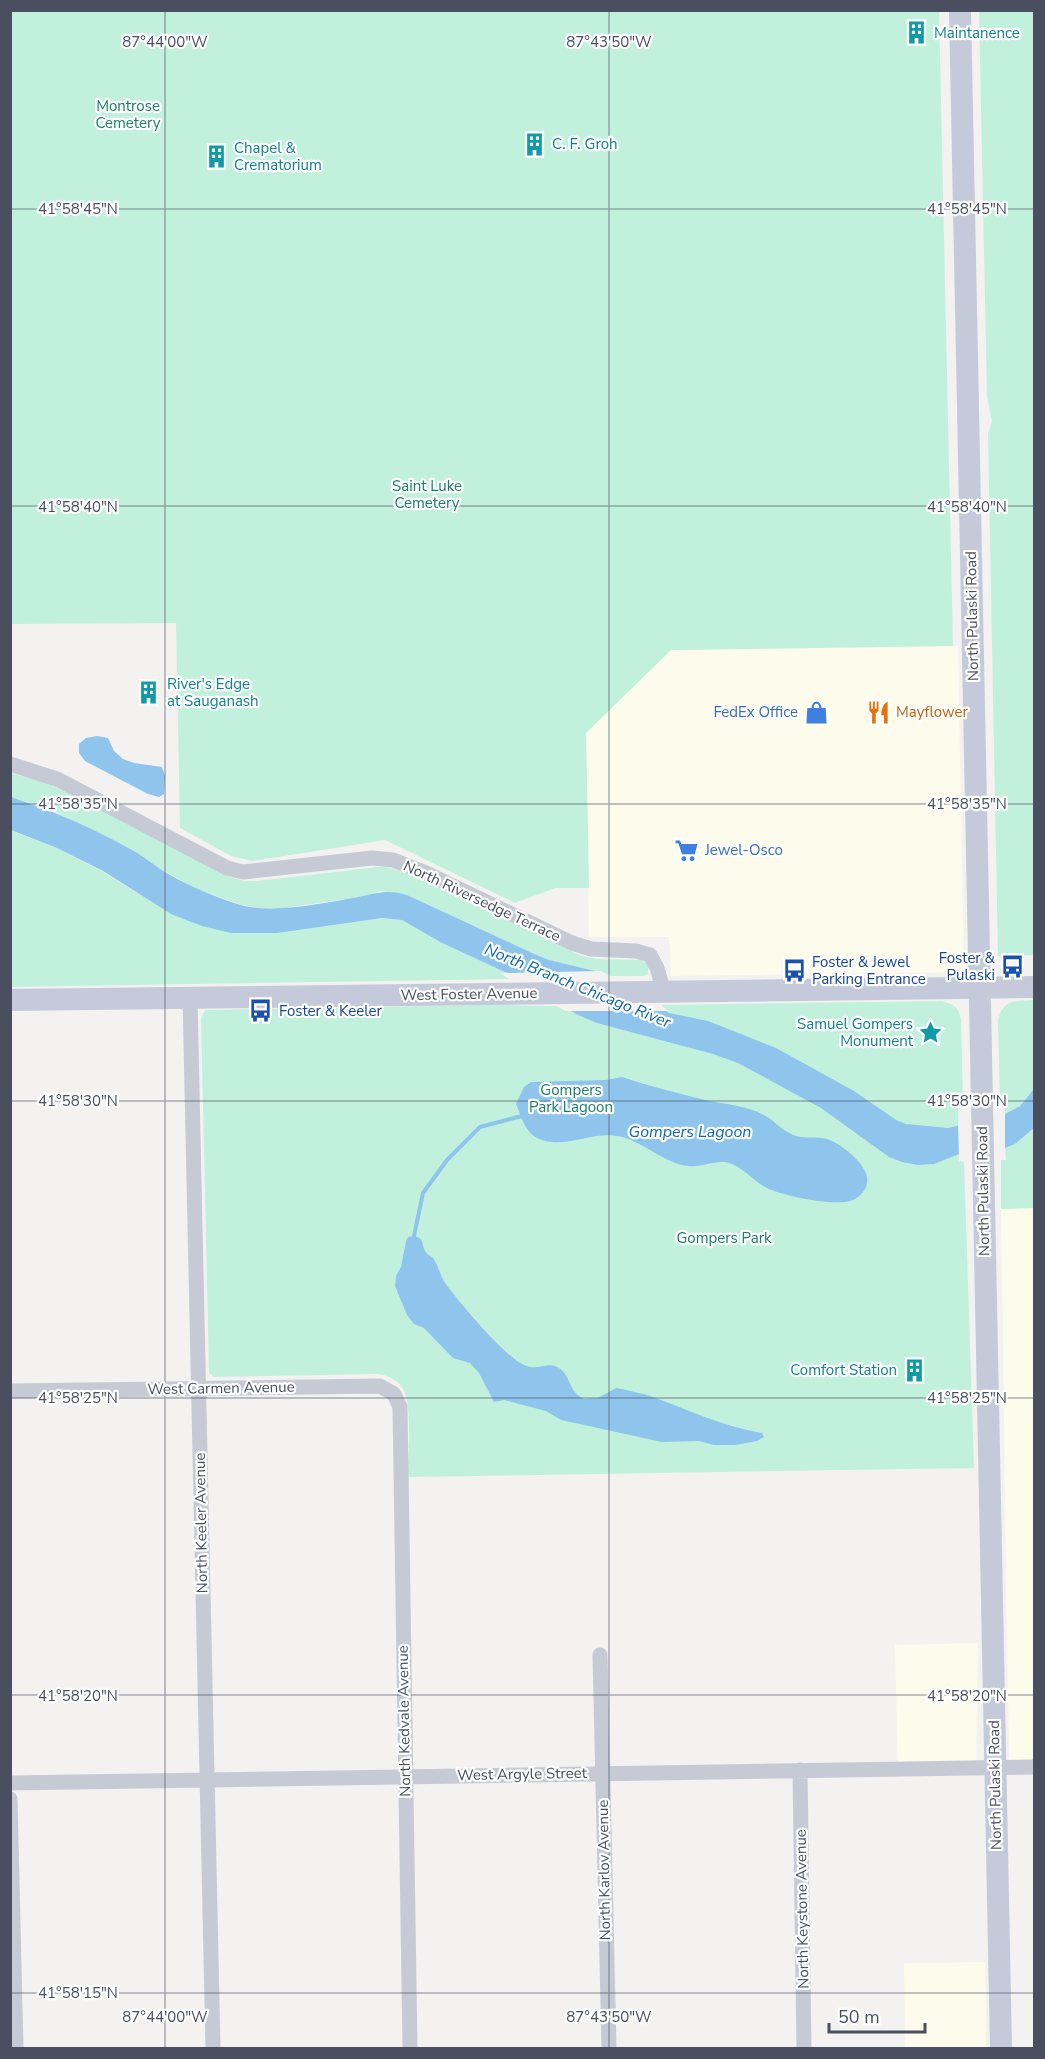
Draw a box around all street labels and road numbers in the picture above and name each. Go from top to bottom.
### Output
street label: North Pulaski Road [961,551,983,681]
street label: North Riversedge Terrace [400,856,564,946]
street label: West Foster Avenue [400,983,538,1005]
street label: North Pulaski Road [972,1126,994,1256]
street label: West Carmen Avenue [147,1377,295,1399]
street label: North Keeler Avenue [190,1453,212,1593]
street label: North Kedvale Avenue [393,1645,415,1797]
street label: North Pulaski Road [984,1720,1006,1850]
street label: West Argyle Street [457,1763,588,1785]
street label: North Karlov Avenue [593,1799,615,1941]
street label: North Keystone Avenue [791,1829,813,1989]

